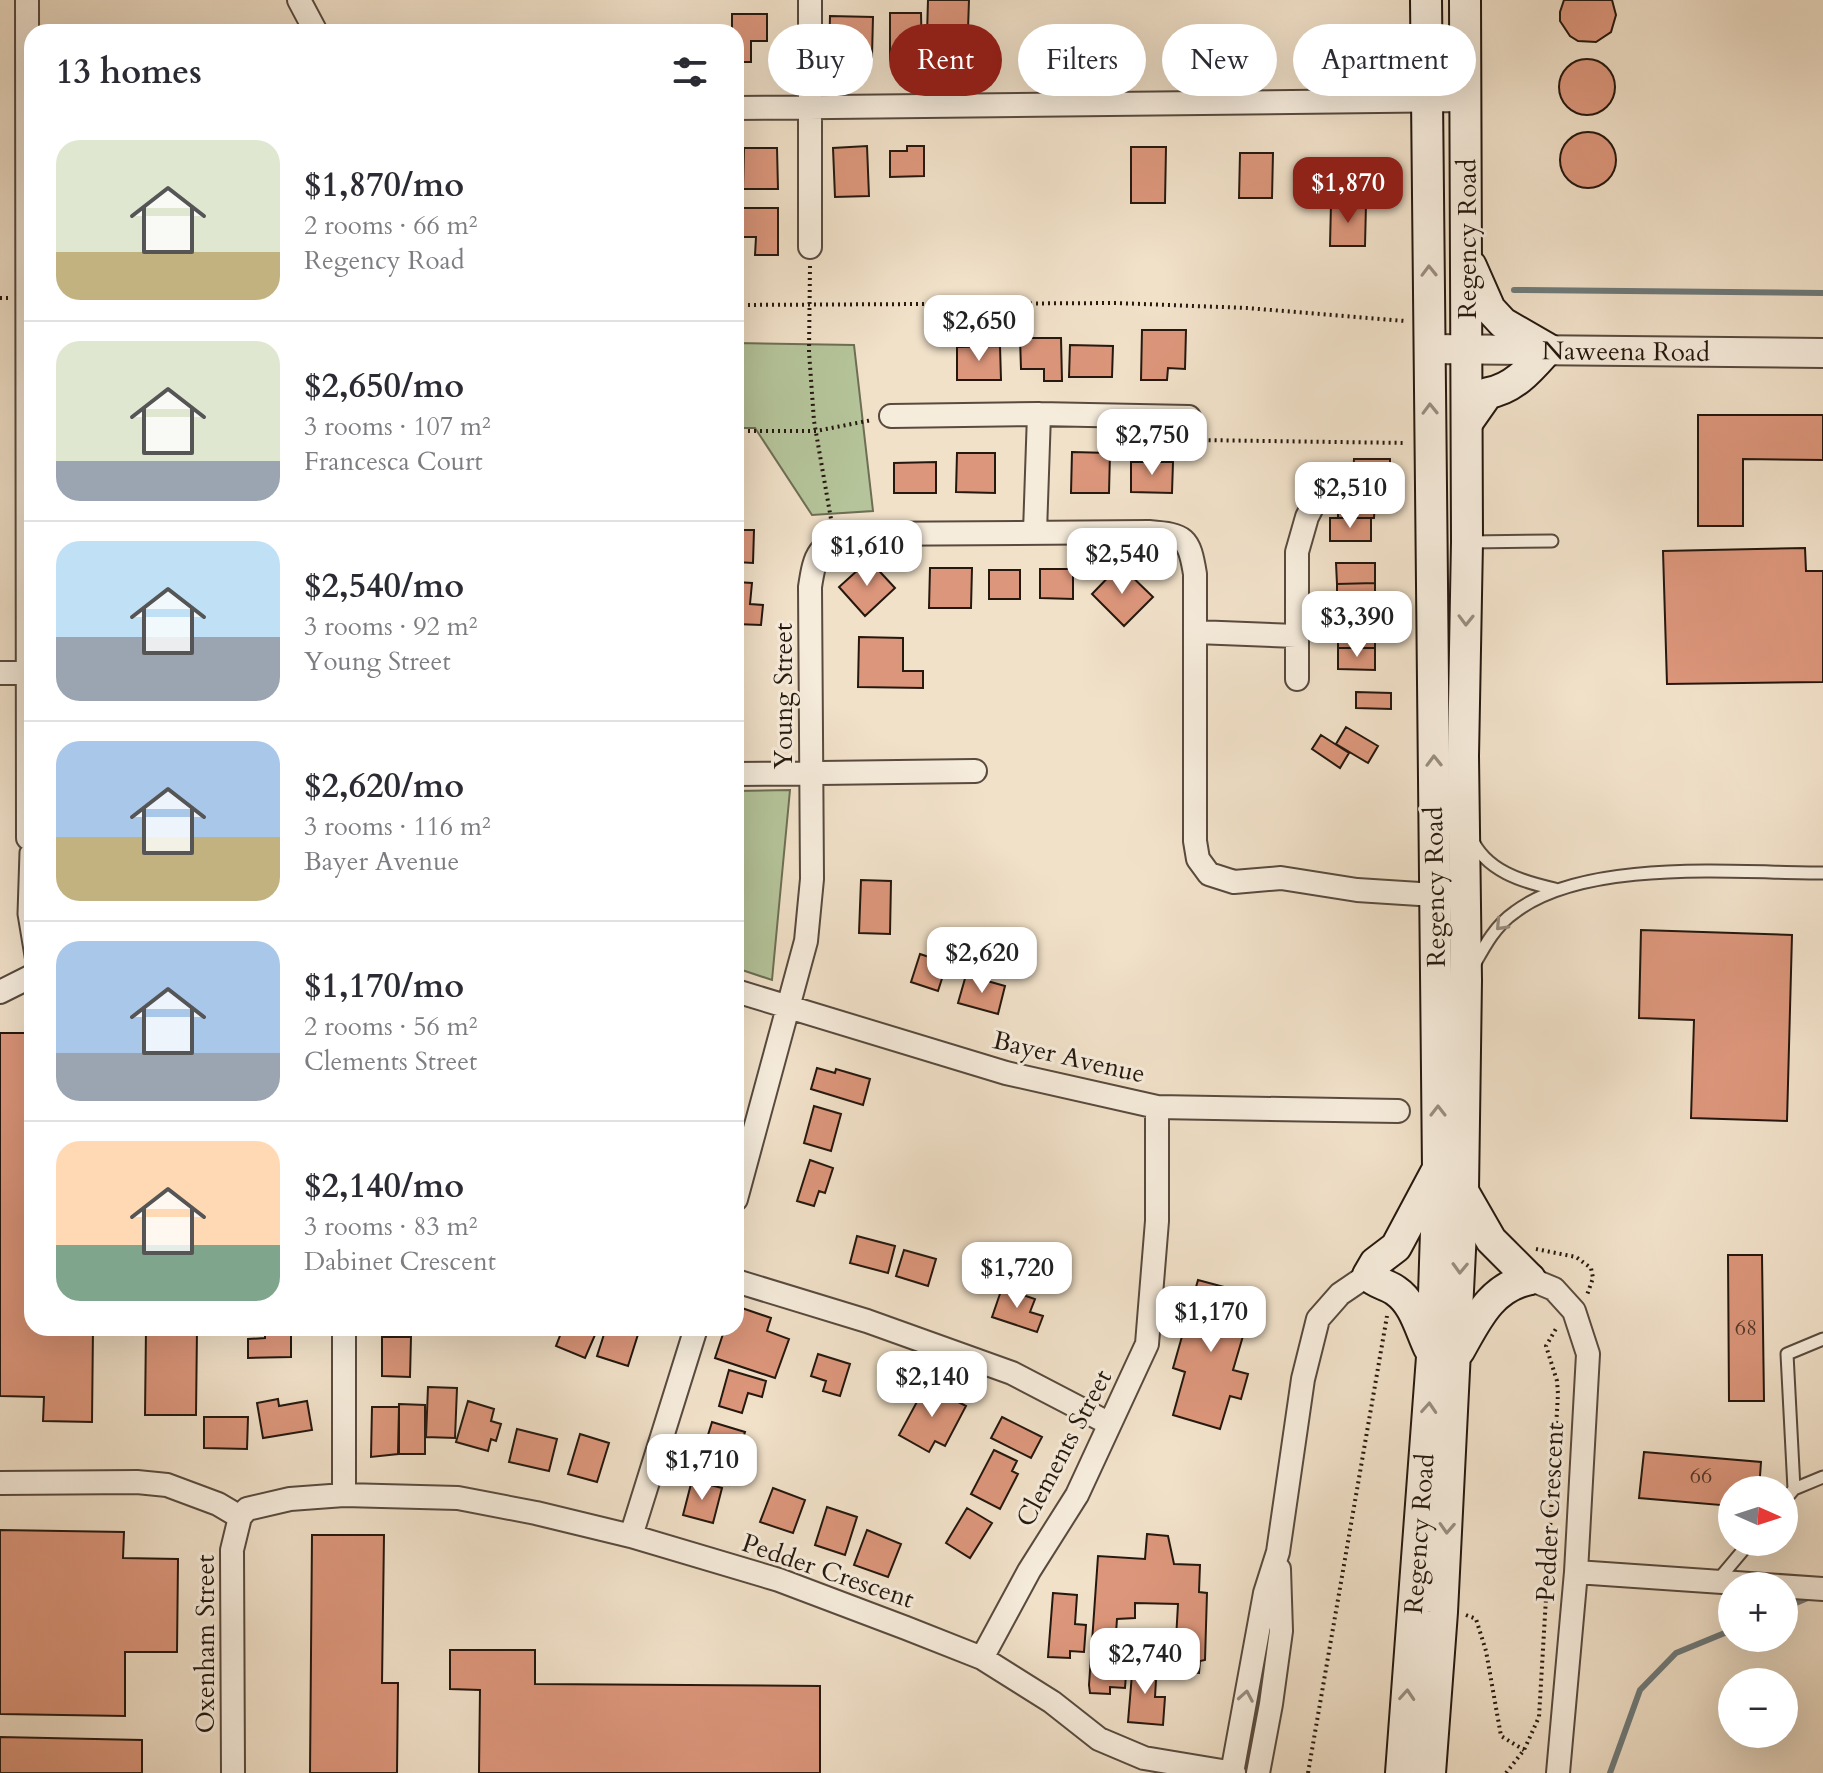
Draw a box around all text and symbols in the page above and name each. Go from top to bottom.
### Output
chip: Buy [768,24,873,96]
chip: Rent [889,24,1002,96]
chip: Filters [1018,24,1146,96]
chip: New [1162,24,1277,96]
chip: Apartment [1293,24,1476,96]
text: 13 homes [56,49,202,95]
icon: filters [668,50,712,94]
pin: $1,870 [1283,157,1413,225]
street label: Regency Road [1450,158,1485,319]
text: $1,870/mo [304,162,464,208]
text: $1,870 [1311,165,1385,200]
icon: home [120,172,216,268]
text: 2 rooms · 66 m² [304,208,477,243]
text: Regency Road [304,243,465,278]
one-way arrow [1420,264,1438,277]
pin: $2,650 [914,295,1044,363]
text: $2,650 [942,303,1016,338]
street label: Naweena Road [1542,333,1710,369]
text: $2,650/mo [304,363,464,409]
icon: home [120,373,216,469]
one-way arrow [1421,402,1439,415]
text: 3 rooms · 107 m² [304,409,491,444]
pin: $2,750 [1087,409,1217,477]
text: $2,750 [1115,417,1189,452]
text: Francesca Court [304,444,483,479]
pin: $2,510 [1285,462,1415,530]
text: $2,510 [1313,470,1387,505]
pin: $1,610 [802,520,932,588]
text: $1,610 [830,528,904,563]
pin: $2,540 [1057,528,1187,596]
text: $2,540 [1085,536,1159,571]
text: $2,540/mo [304,563,464,609]
icon: home [120,573,216,669]
pin: $3,390 [1292,591,1422,659]
text: $3,390 [1320,599,1394,634]
text: 3 rooms · 92 m² [304,609,477,644]
one-way arrow [1457,614,1474,627]
street label: Young Street [766,623,801,769]
text: Young Street [304,644,451,679]
one-way arrow [1425,754,1443,767]
text: $2,620/mo [304,763,464,809]
icon: home [120,773,216,869]
street label: Regency Road [1416,806,1454,968]
text: 3 rooms · 116 m² [304,809,491,844]
text: Bayer Avenue [304,844,459,879]
one-way arrow [1496,916,1511,930]
pin: $2,620 [917,927,1047,995]
text: $2,620 [945,935,1019,970]
text: $1,170/mo [304,963,464,1009]
icon: home [120,973,216,1069]
text: 2 rooms · 56 m² [304,1009,477,1044]
street label: Bayer Avenue [989,1022,1149,1092]
text: Clements Street [304,1044,477,1079]
one-way arrow [1429,1104,1447,1117]
text: $2,140/mo [304,1163,464,1209]
icon: home [120,1173,216,1269]
text: 3 rooms · 83 m² [304,1209,477,1244]
pin: $1,720 [952,1242,1082,1310]
text: Dabinet Crescent [304,1244,496,1279]
text: $1,720 [980,1250,1054,1285]
one-way arrow [1451,1262,1468,1275]
pin: $1,170 [1146,1286,1276,1354]
text: $1,170 [1174,1294,1248,1329]
house number: 68 [1735,1313,1757,1343]
pin: $2,140 [867,1351,997,1419]
text: $2,140 [895,1359,969,1394]
street label: Clements Street [1008,1363,1120,1533]
one-way arrow [1420,1401,1437,1414]
street label: Pedder Crescent [1528,1421,1572,1603]
pin: $1,710 [637,1434,767,1502]
text: $1,710 [665,1442,739,1477]
street label: Regency Road [1395,1452,1442,1615]
house number: 66 [1690,1461,1712,1491]
north arrow [1718,1476,1798,1556]
map controls [1718,1476,1798,1748]
one-way arrow [1438,1522,1455,1535]
street label: Pedder Crescent [737,1525,919,1617]
street label: Oxenham Street [188,1555,223,1734]
button: + [1718,1572,1798,1652]
pin: $2,740 [1080,1628,1210,1696]
text: $2,740 [1108,1636,1182,1671]
button: − [1718,1668,1798,1748]
one-way arrow [1398,1688,1415,1701]
one-way arrow [1237,1690,1254,1703]

